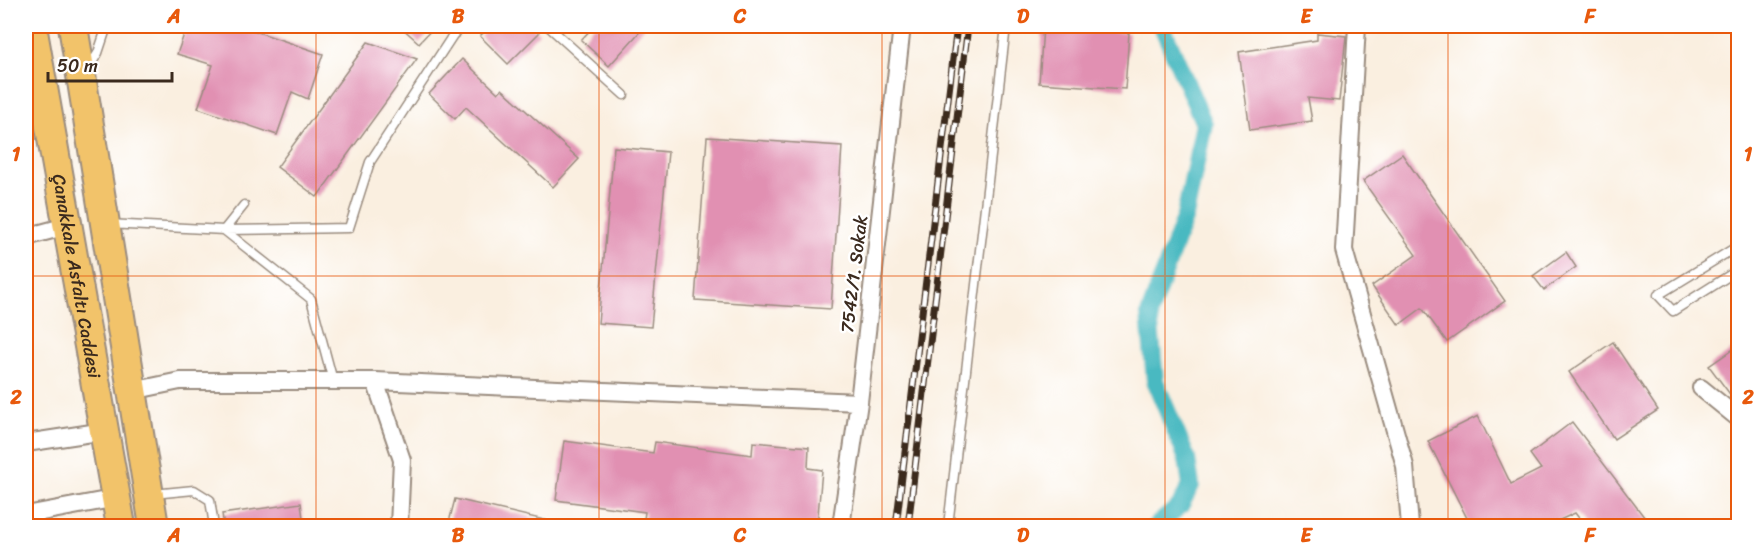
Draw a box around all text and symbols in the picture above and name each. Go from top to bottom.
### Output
text: A [166,0,181,34]
text: B [452,0,465,34]
text: C [733,0,747,34]
text: D [1017,0,1030,34]
text: E [1300,0,1313,34]
text: F [1584,0,1597,34]
scale bar [48,45,172,83]
text: 50 m [57,50,98,82]
text: 1 [12,137,21,172]
text: 1 [1744,137,1753,172]
street label: Çanakkale Asfaltı Caddesi [43,171,111,382]
street label: 7542/1. Sokak [831,213,877,335]
text: 2 [9,380,22,415]
text: 2 [1741,380,1754,415]
text: A [166,518,181,552]
text: B [452,518,465,552]
text: C [733,518,747,552]
text: D [1017,518,1030,552]
text: E [1300,518,1313,552]
text: F [1584,518,1597,552]

